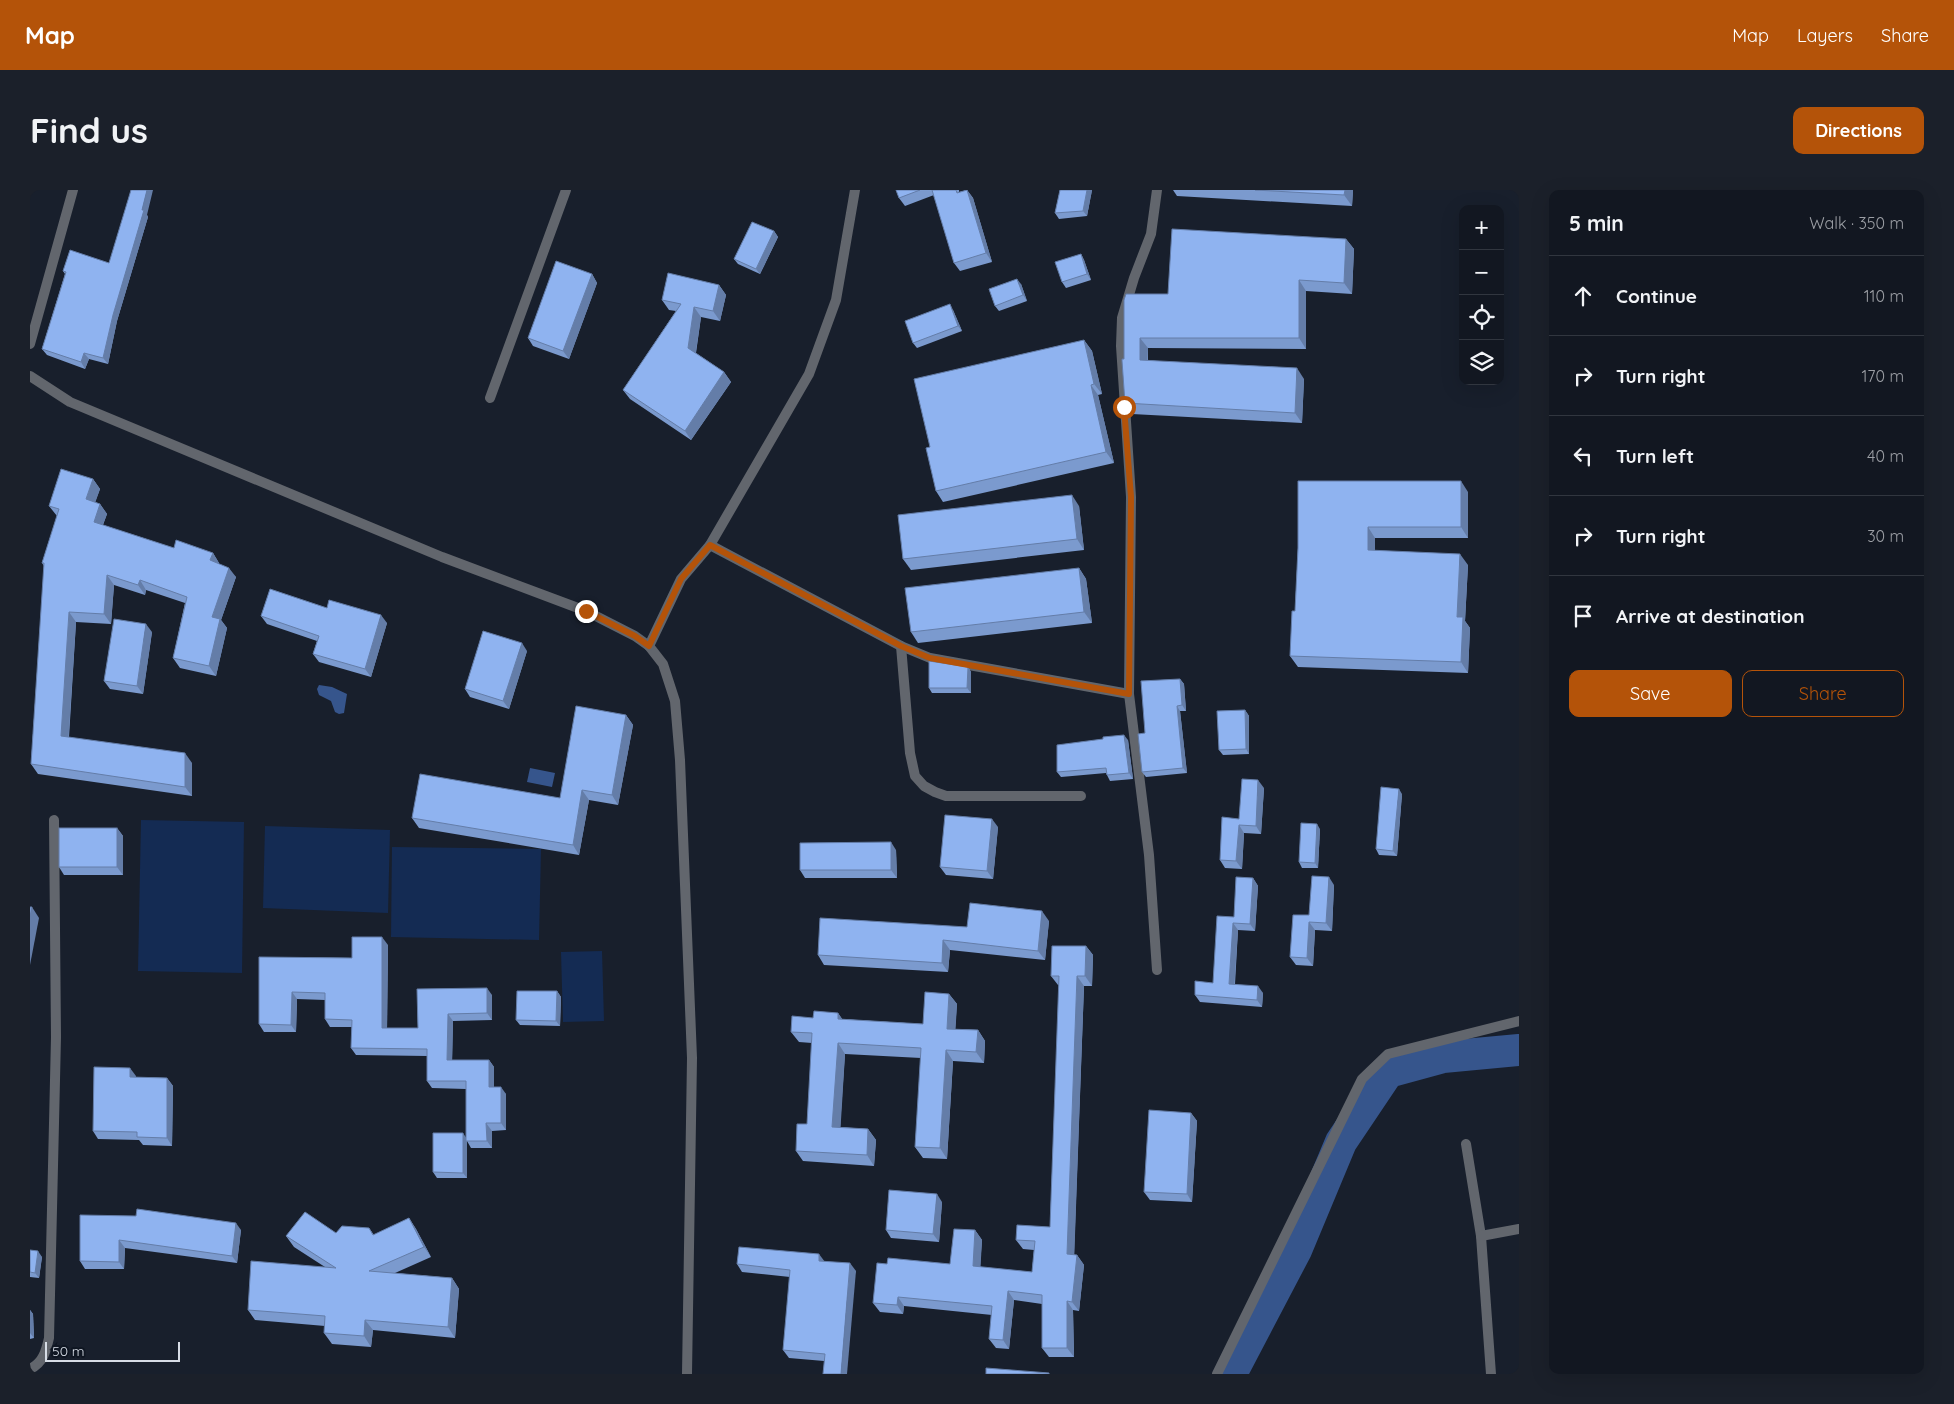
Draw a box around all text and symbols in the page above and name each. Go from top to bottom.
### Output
text: Map [25,20,75,50]
text: Map [1732,24,1769,47]
text: Layers [1797,24,1853,47]
text: Share [1881,24,1929,47]
button: Directions [1793,107,1924,154]
text: Find us [30,108,148,152]
map controls [1459,205,1504,385]
button: + [1459,205,1504,250]
text: 5 min [1569,210,1624,236]
text: Walk · 350 m [1809,213,1904,233]
button: − [1459,250,1504,295]
icon: ahead [1569,282,1597,310]
text: Continue [1616,284,1697,308]
text: 110 m [1864,286,1904,306]
button: locate [1459,295,1504,340]
button: layers [1459,340,1504,385]
icon: right [1569,362,1597,390]
text: Turn right [1616,364,1705,388]
text: 170 m [1861,366,1904,386]
route start [1113,396,1136,419]
icon: left [1569,442,1597,470]
text: Turn left [1616,444,1694,468]
text: 40 m [1867,446,1904,466]
icon: right [1569,522,1597,550]
text: Turn right [1616,524,1705,548]
text: 30 m [1867,526,1904,546]
route end [575,600,598,623]
icon: arrive [1569,602,1597,630]
text: Arrive at destination [1616,604,1805,628]
button: Save [1569,670,1732,717]
button: Share [1742,670,1904,717]
scale bar [45,1339,180,1362]
text: 50 m [52,1342,85,1360]

